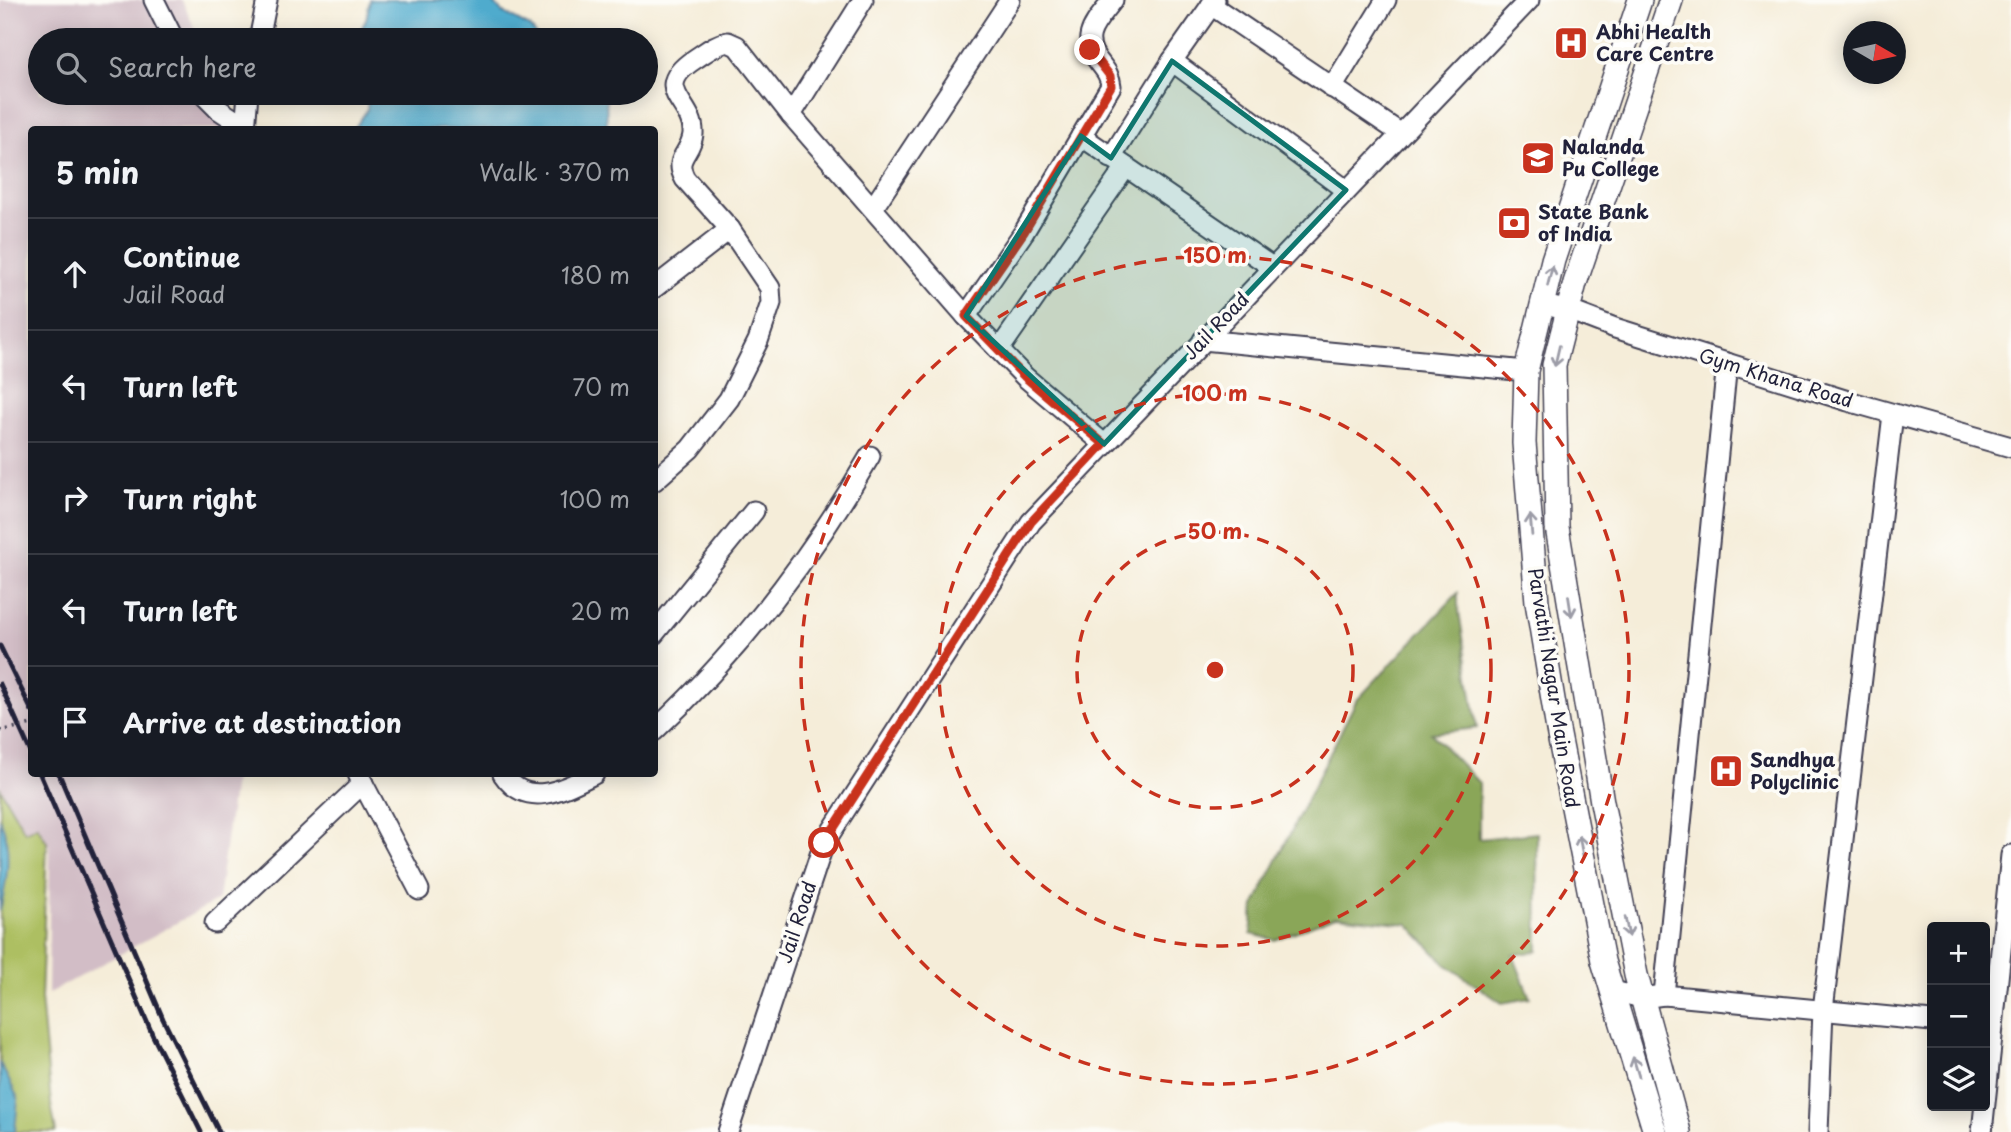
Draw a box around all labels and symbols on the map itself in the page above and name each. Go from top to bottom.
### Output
place label: Abhi Health Care Centre [1596,17,1714,67]
north arrow [1843,21,1906,84]
hospital icon: Abhi Health Care Centre [1552,24,1590,62]
route end [1074,34,1105,65]
place label: Nalanda Pu College [1562,132,1659,182]
school or university icon: Nalanda Pu College [1519,139,1557,177]
place label: State Bank of India [1538,197,1649,247]
bank icon: State Bank of India [1495,204,1533,242]
text: 150 m [1183,238,1247,270]
one-way arrow [1543,265,1557,288]
street label: Jail Road [1176,285,1255,365]
street label: Gym Khana Road [1696,340,1857,414]
one-way arrow [1549,344,1562,366]
text: 100 m [1182,376,1248,408]
text: 50 m [1188,514,1242,546]
one-way arrow [1524,514,1537,537]
street label: Parvathi Nagar Main Road [1522,566,1588,810]
one-way arrow [1564,594,1577,617]
centre of rings [1203,658,1227,682]
place label: Sandhya Polyclinic [1750,745,1839,795]
hospital icon: Sandhya Polyclinic [1707,752,1745,790]
route start [808,827,839,858]
one-way arrow [1574,835,1587,858]
street label: Jail Road [770,877,822,966]
one-way arrow [1620,915,1634,938]
one-way arrow [1628,1056,1641,1078]

